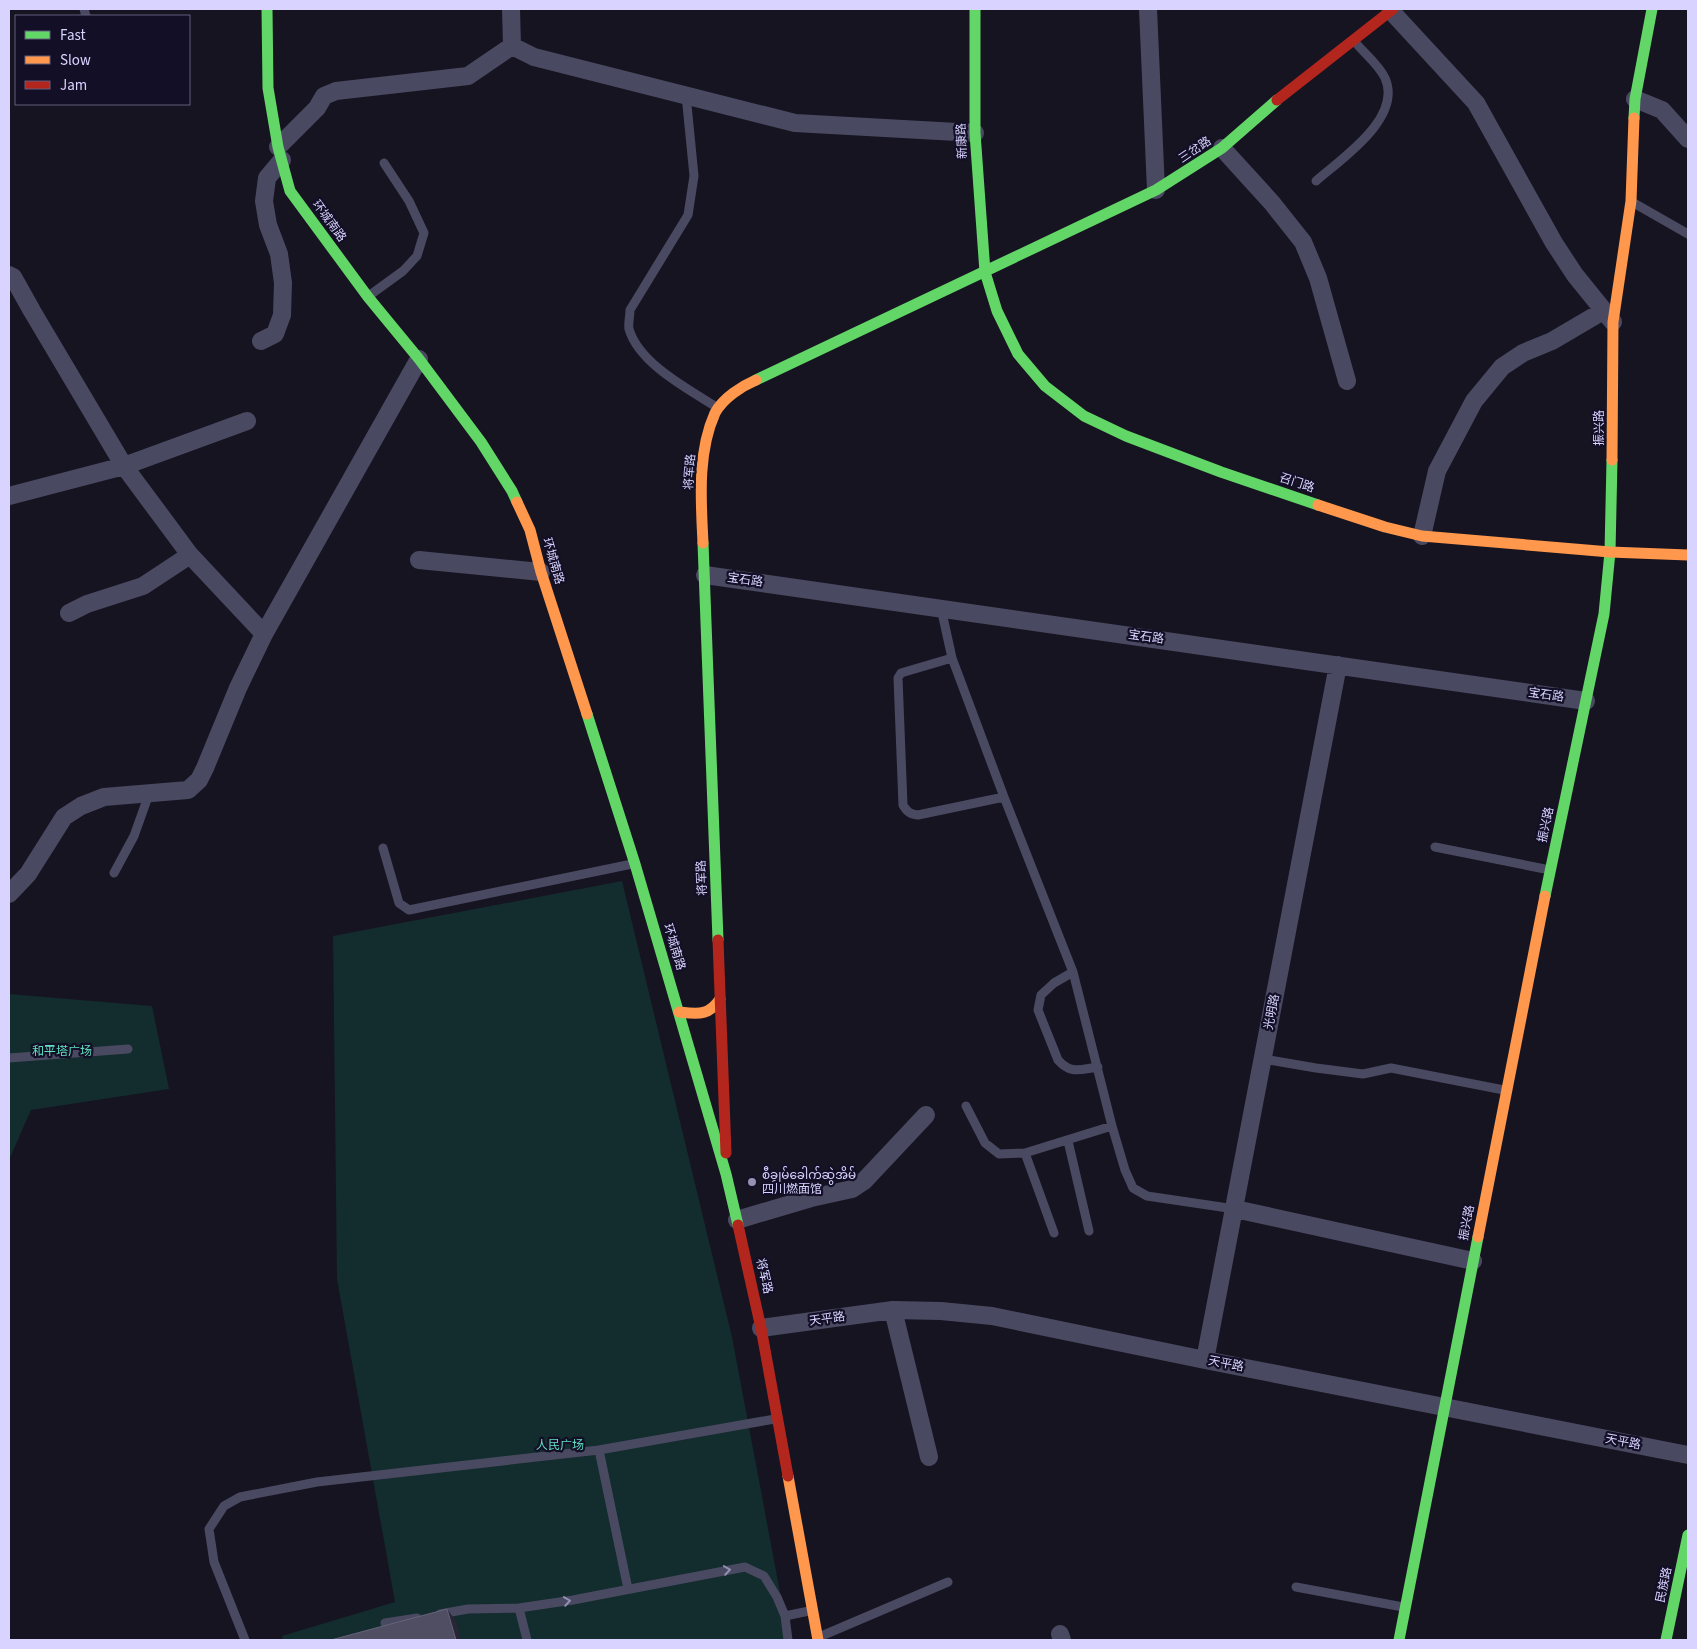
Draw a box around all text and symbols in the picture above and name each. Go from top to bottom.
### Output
legend [15,15,190,105]
text: Fast [60,25,86,46]
text: Slow [60,50,91,71]
text: Jam [60,75,87,96]
street label: 新康路 [953,123,971,159]
street label: 三岔路 [1175,133,1215,167]
street label: 环城南路 [308,197,350,245]
street label: 振兴路 [1591,410,1608,446]
street label: 将军路 [680,453,700,491]
street label: 召门路 [1277,469,1317,497]
street label: 环城南路 [538,536,568,586]
street label: 宝石路 [726,569,764,591]
street label: 宝石路 [1127,626,1165,648]
street label: 宝石路 [1527,684,1565,706]
street label: 振兴路 [1534,806,1558,844]
street label: 将军路 [693,860,711,896]
street label: 环城南路 [659,922,689,972]
street label: 光明路 [1260,993,1284,1031]
park label: 和平塔广场 [32,1043,92,1060]
place label: စီချွမ်ခေါက်ဆွဲအိမ် 四川燃面馆 [762,1166,856,1198]
marker: စီချွမ်ခေါက်ဆွဲအိမ် 四川燃面馆 [746,1176,758,1188]
street label: 振兴路 [1455,1204,1479,1242]
street label: 将军路 [752,1257,776,1295]
street label: 天平路 [808,1308,846,1330]
street label: 天平路 [1207,1352,1245,1376]
street label: 天平路 [1604,1430,1642,1454]
park label: 人民广场 [536,1437,584,1454]
one-way arrow [722,1565,731,1575]
street label: 民族路 [1652,1566,1676,1604]
one-way arrow [563,1596,572,1606]

